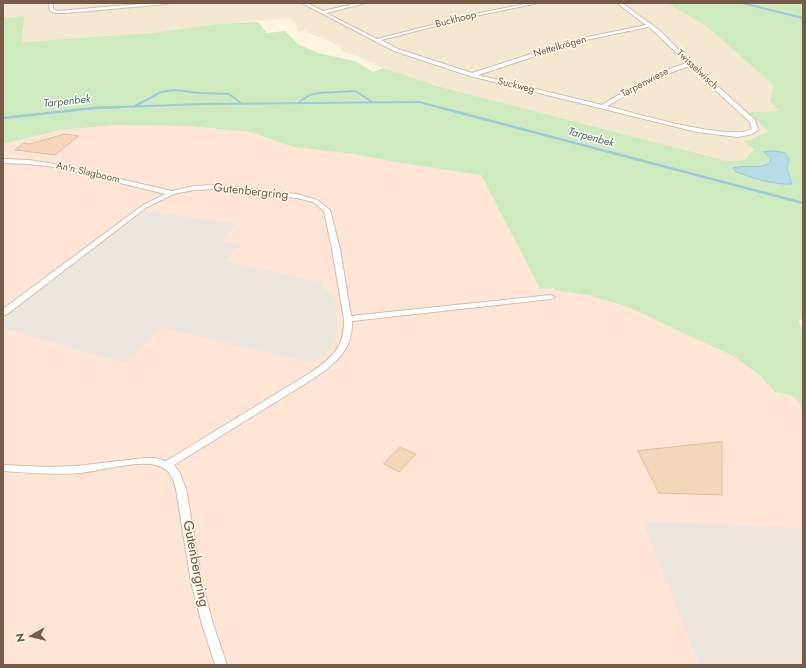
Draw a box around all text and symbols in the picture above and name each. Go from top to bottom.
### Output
street label: Buckhoop [434,9,478,31]
street label: Nettelkrögen [532,34,588,60]
street label: Twisselwisch [674,48,720,92]
street label: Tarpenwiese [619,66,671,100]
street label: Suckweg [496,76,536,96]
water label: Tarpenbek [43,93,91,111]
water label: Tarpenbek [567,126,615,150]
street label: An'n Slagboom [55,160,121,186]
street label: Gutenbergring [213,181,289,203]
street label: Gutenbergring [178,519,212,609]
north arrow [12,616,52,656]
text: N [12,632,29,643]

